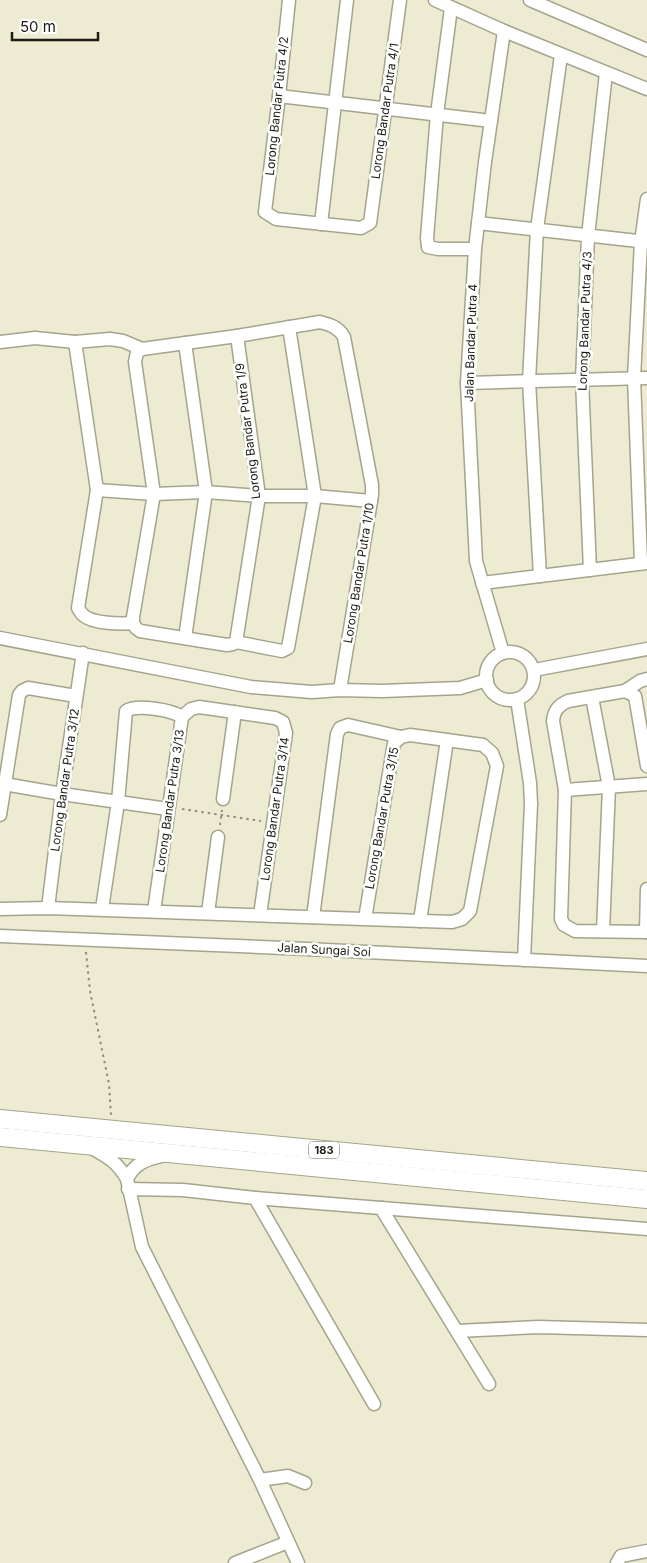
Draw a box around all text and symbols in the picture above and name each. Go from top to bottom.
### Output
scale bar [12,10,99,42]
text: 50 m [20,17,56,36]
street label: Lorong Bandar Putra 4/2 [262,36,291,176]
street label: Lorong Bandar Putra 4/1 [368,42,401,180]
street label: Lorong Bandar Putra 4/3 [575,251,594,391]
street label: Jalan Bandar Putra 4 [461,283,480,402]
street label: Lorong Bandar Putra 1/9 [232,362,263,500]
street label: Lorong Bandar Putra 1/10 [340,502,377,644]
street label: Lorong Bandar Putra 3/12 [47,707,82,852]
street label: Lorong Bandar Putra 3/13 [152,728,187,873]
street label: Lorong Bandar Putra 3/14 [257,736,292,882]
street label: Lorong Bandar Putra 3/15 [362,746,401,890]
street label: Jalan Sungai Soi [277,940,371,959]
road number: 183 [309,1142,339,1158]

